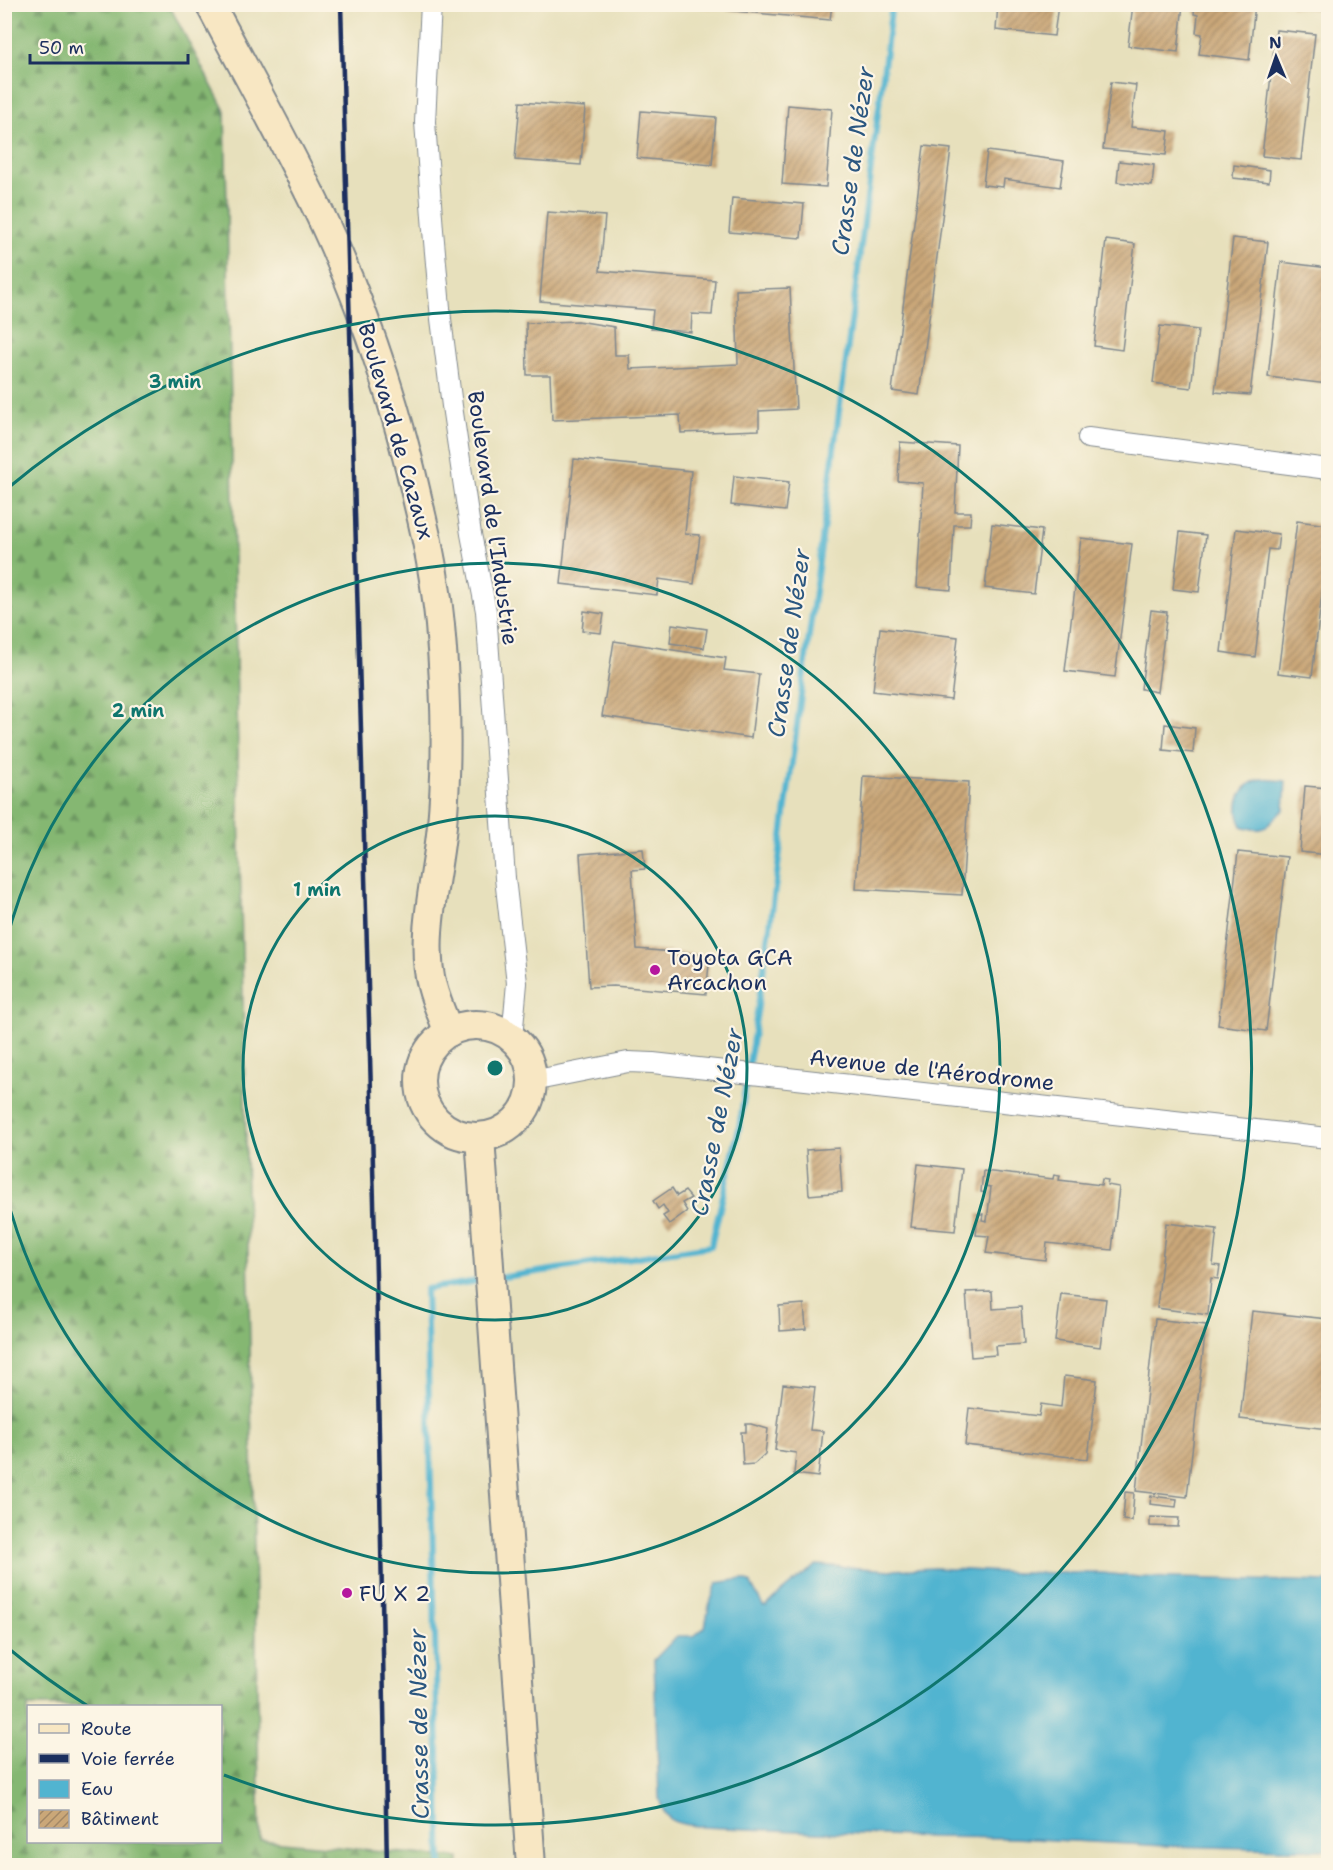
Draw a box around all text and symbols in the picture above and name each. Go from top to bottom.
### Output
scale bar [30,27,188,65]
north arrow [1246,27,1306,87]
text: N [1269,32,1282,53]
text: 50 m [39,36,84,60]
water label: Crasse de Nézer [824,64,882,258]
street label: Boulevard de Cazaux [351,319,441,543]
text: 3 min [149,370,201,394]
street label: Boulevard de l'Industrie [461,389,525,647]
water label: Crasse de Nézer [760,546,818,740]
text: 2 min [112,699,164,723]
text: 1 min [293,878,341,902]
place label: Toyota GCA Arcachon [667,943,793,997]
marker: Toyota GCA Arcachon [648,963,662,977]
water label: Crasse de Nézer [683,1025,751,1219]
street label: Avenue de l'Aérodrome [808,1043,1056,1097]
centre of rings [485,1058,505,1078]
place label: FU X 2 [359,1579,430,1608]
marker: FU X 2 [340,1586,354,1600]
water label: Crasse de Nézer [401,1628,437,1820]
legend [27,1705,222,1843]
text: Route [81,1717,132,1741]
text: Voie ferrée [81,1747,175,1771]
text: Eau [81,1777,113,1801]
text: Bâtiment [81,1807,159,1831]

